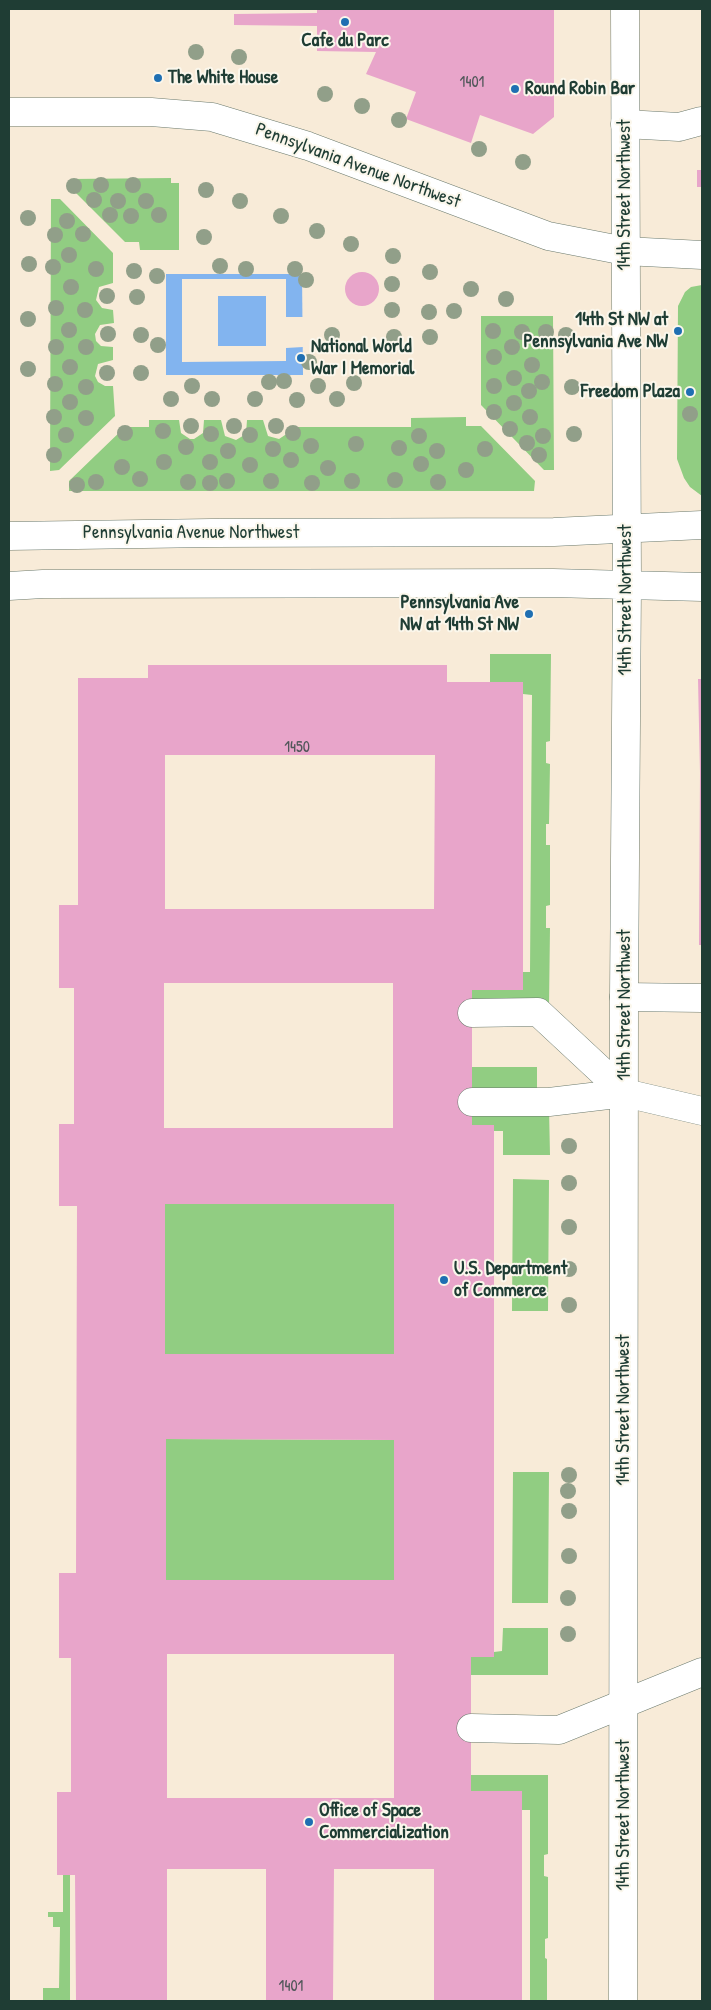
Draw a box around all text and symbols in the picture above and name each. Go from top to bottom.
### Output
marker: Cafe du Parc [339,16,351,28]
place label: Cafe du Parc [301,30,389,52]
place label: The White House [168,67,278,89]
marker: The White House [152,72,164,84]
house number: 1401 [460,73,484,93]
place label: Round Robin Bar [525,78,635,100]
marker: Round Robin Bar [509,83,521,95]
street label: Pennsylvania Avenue Northwest [252,118,464,214]
street label: 14th Street Northwest [614,119,636,271]
place label: 14th St NW at Pennsylvania Ave NW [523,309,668,353]
marker: 14th St NW at Pennsylvania Ave NW [672,325,684,337]
place label: National World War I Memorial [311,336,414,380]
marker: National World War I Memorial [295,352,307,364]
place label: Freedom Plaza [581,381,680,403]
marker: Freedom Plaza [684,386,696,398]
street label: Pennsylvania Avenue Northwest [83,522,299,544]
street label: 14th Street Northwest [615,524,637,676]
place label: Pennsylvania Ave NW at 14th St NW [400,592,519,636]
marker: Pennsylvania Ave NW at 14th St NW [523,608,535,620]
house number: 1450 [284,738,310,758]
street label: 14th Street Northwest [614,929,636,1081]
place label: U.S. Department of Commerce [454,1258,567,1302]
marker: U.S. Department of Commerce [438,1274,450,1286]
street label: 14th Street Northwest [613,1334,635,1486]
street label: 14th Street Northwest [613,1739,635,1891]
place label: Office of Space Commercialization [319,1800,449,1844]
marker: Office of Space Commercialization [303,1816,315,1828]
house number: 1401 [279,1977,303,1997]

